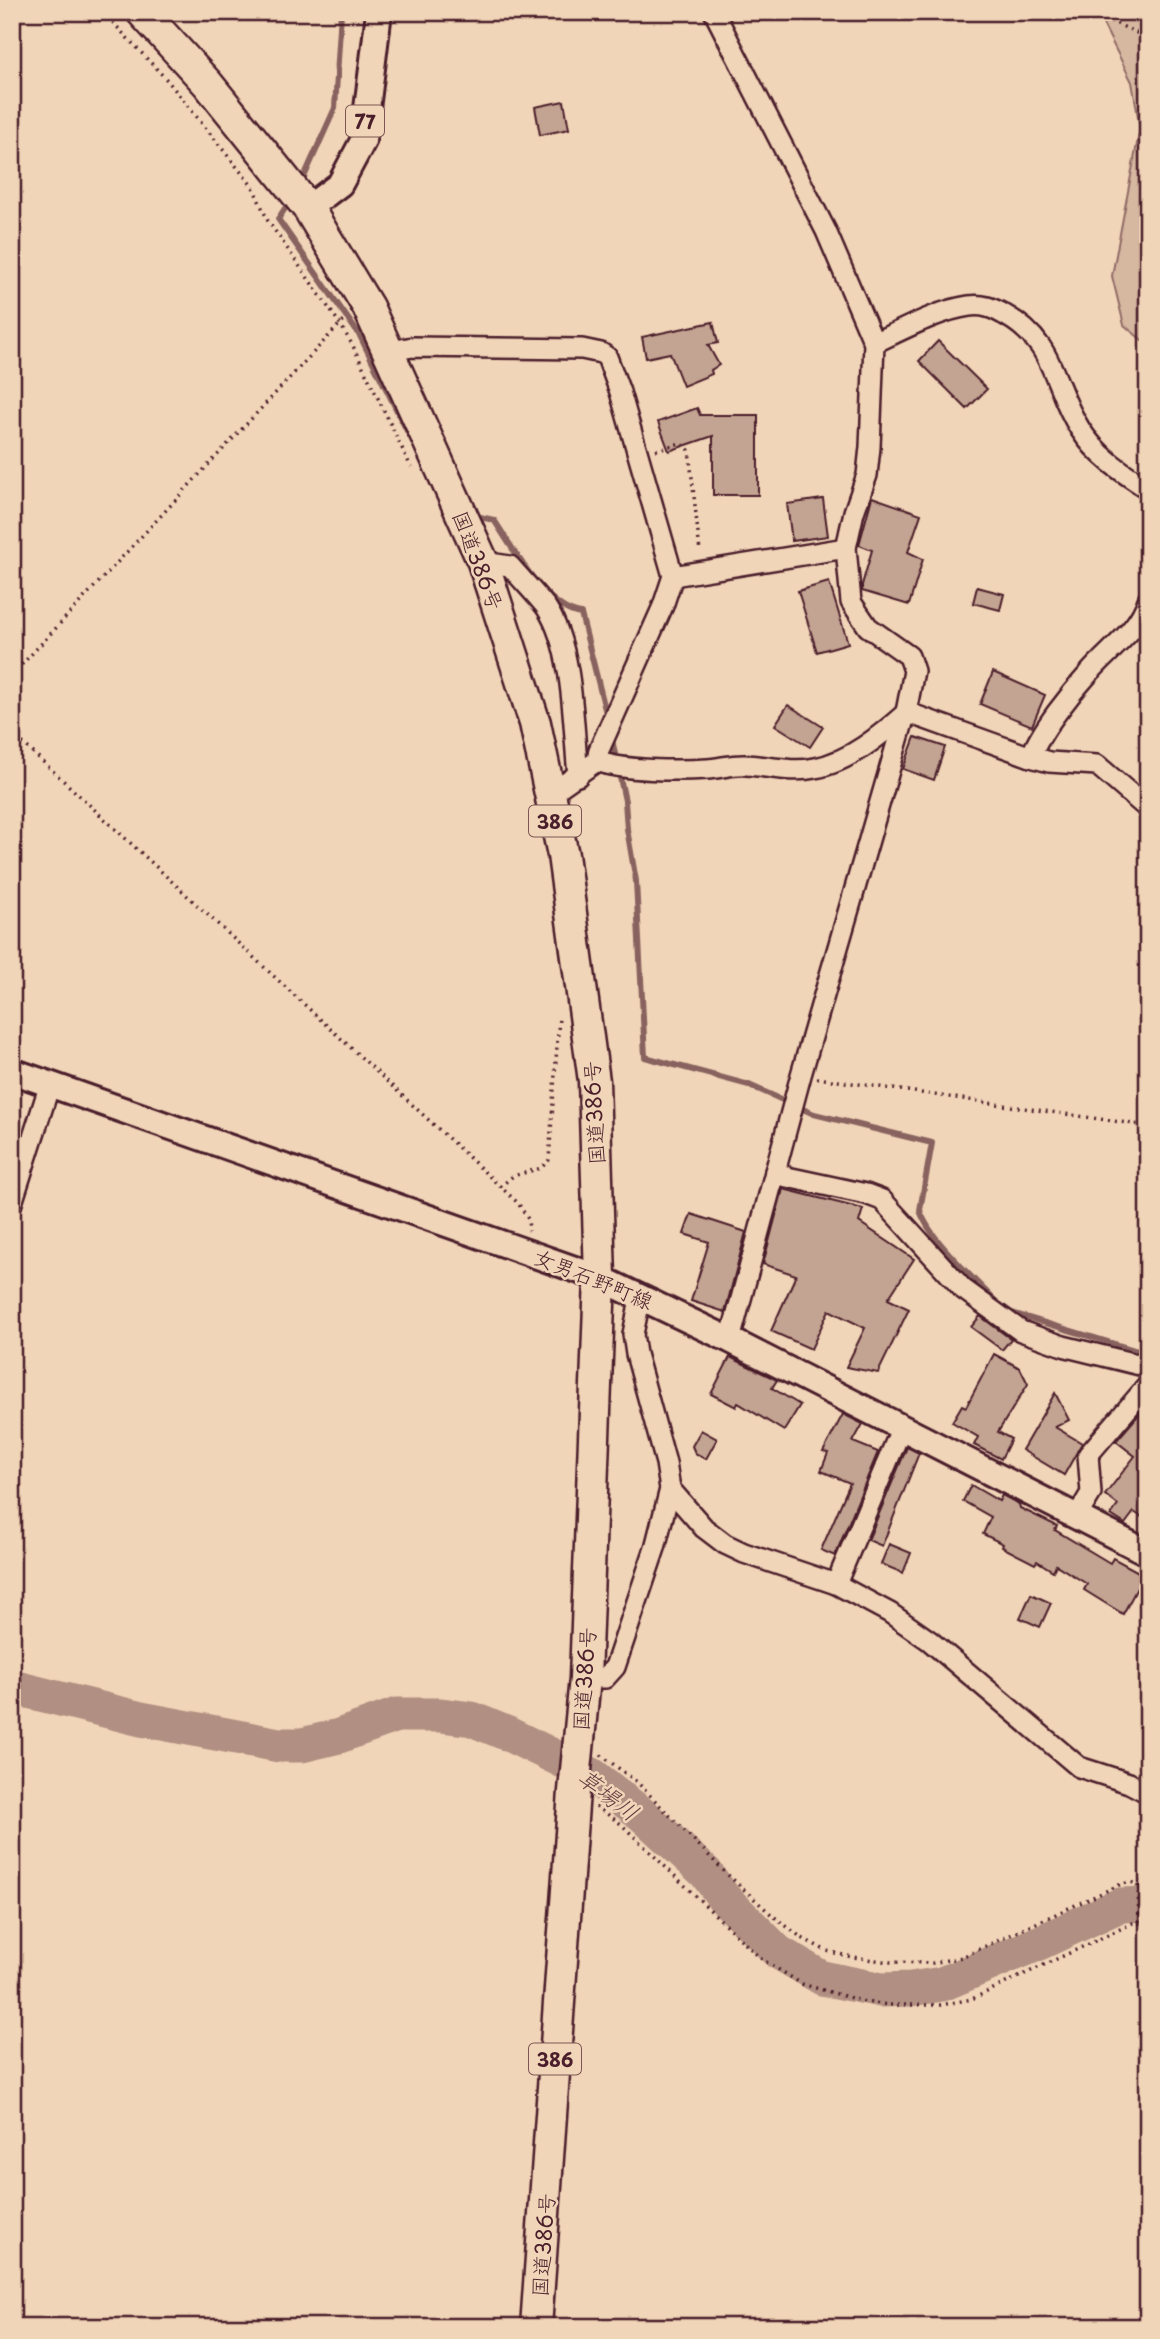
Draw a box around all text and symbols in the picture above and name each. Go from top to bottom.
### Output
road number: 77 [346,105,384,136]
street label: 国道386号 [445,506,513,614]
road number: 386 [529,806,581,836]
street label: 国道386号 [574,1060,612,1166]
street label: 女男石野町線 [530,1240,658,1316]
street label: 国道386号 [563,1626,603,1732]
water label: 草場川 [571,1759,647,1829]
road number: 386 [529,2044,581,2074]
street label: 国道386号 [522,2192,562,2298]

